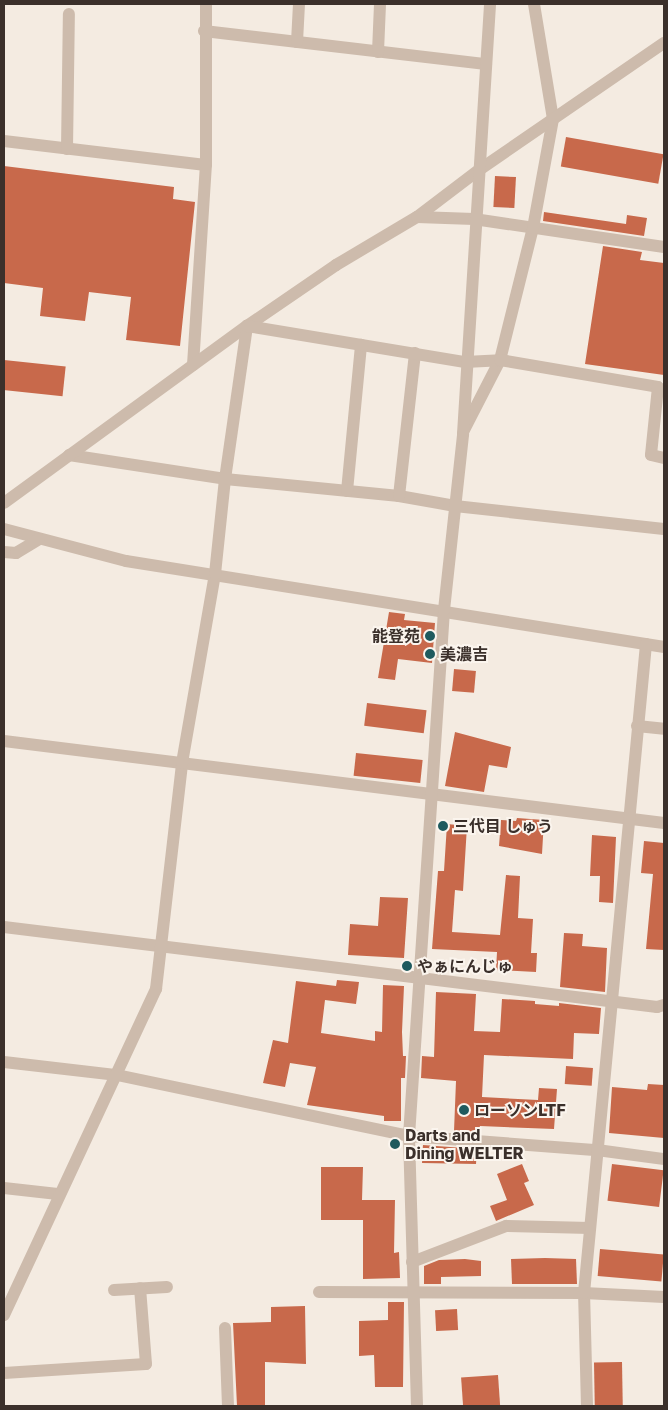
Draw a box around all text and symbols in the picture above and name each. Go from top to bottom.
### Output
place label: 能登苑 [372,626,420,646]
marker: 能登苑 [424,630,436,642]
place label: 美濃吉 [440,644,488,664]
marker: 美濃吉 [424,648,436,660]
place label: 三代目 しゅう [453,816,553,836]
marker: 三代目 しゅう [437,820,449,832]
place label: やぁにんじゅ [417,956,513,976]
marker: やぁにんじゅ [401,960,413,972]
place label: ローソンLTF [474,1100,566,1120]
marker: ローソンLTF [458,1104,470,1116]
place label: Darts and Dining WELTER [405,1125,524,1163]
marker: Darts and Dining WELTER [389,1138,401,1150]

